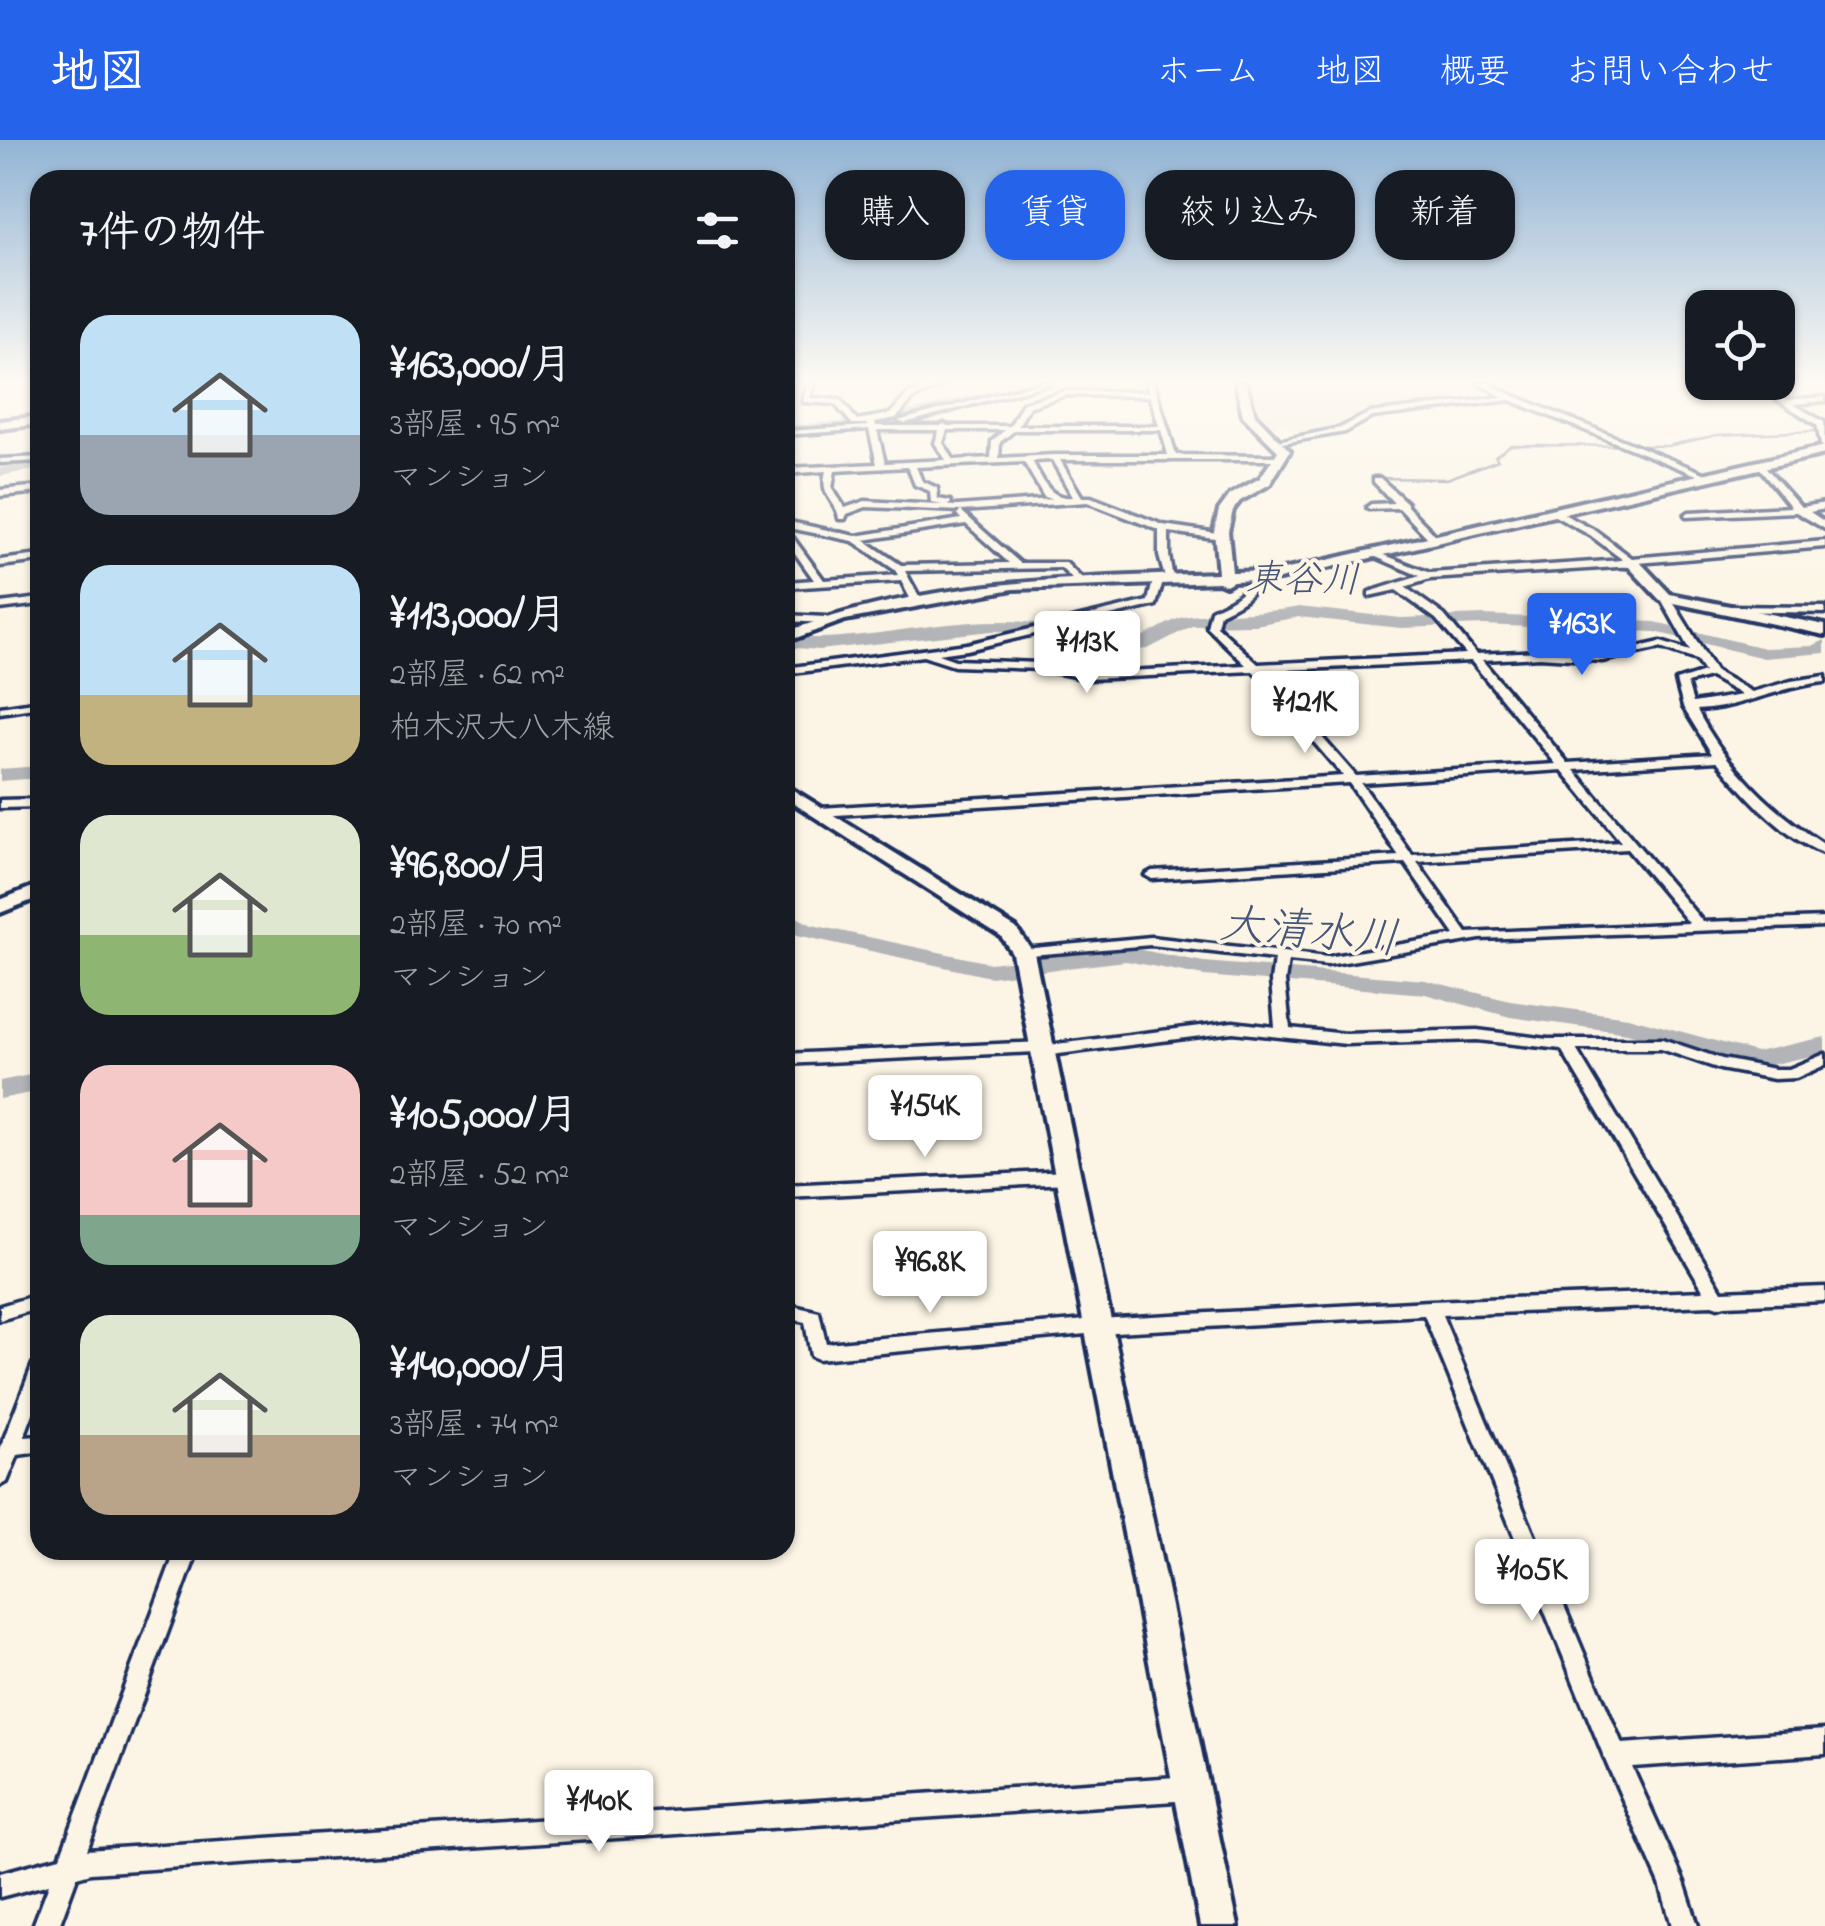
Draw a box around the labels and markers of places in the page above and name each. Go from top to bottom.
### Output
pin: ¥163K [1512,593,1652,678]
pin: ¥113K [1017,611,1157,696]
pin: ¥121K [1235,671,1375,756]
pin: ¥154K [855,1075,995,1160]
pin: ¥96.8K [849,1231,1011,1316]
pin: ¥105K [1462,1539,1602,1624]
pin: ¥140K [529,1770,669,1855]

